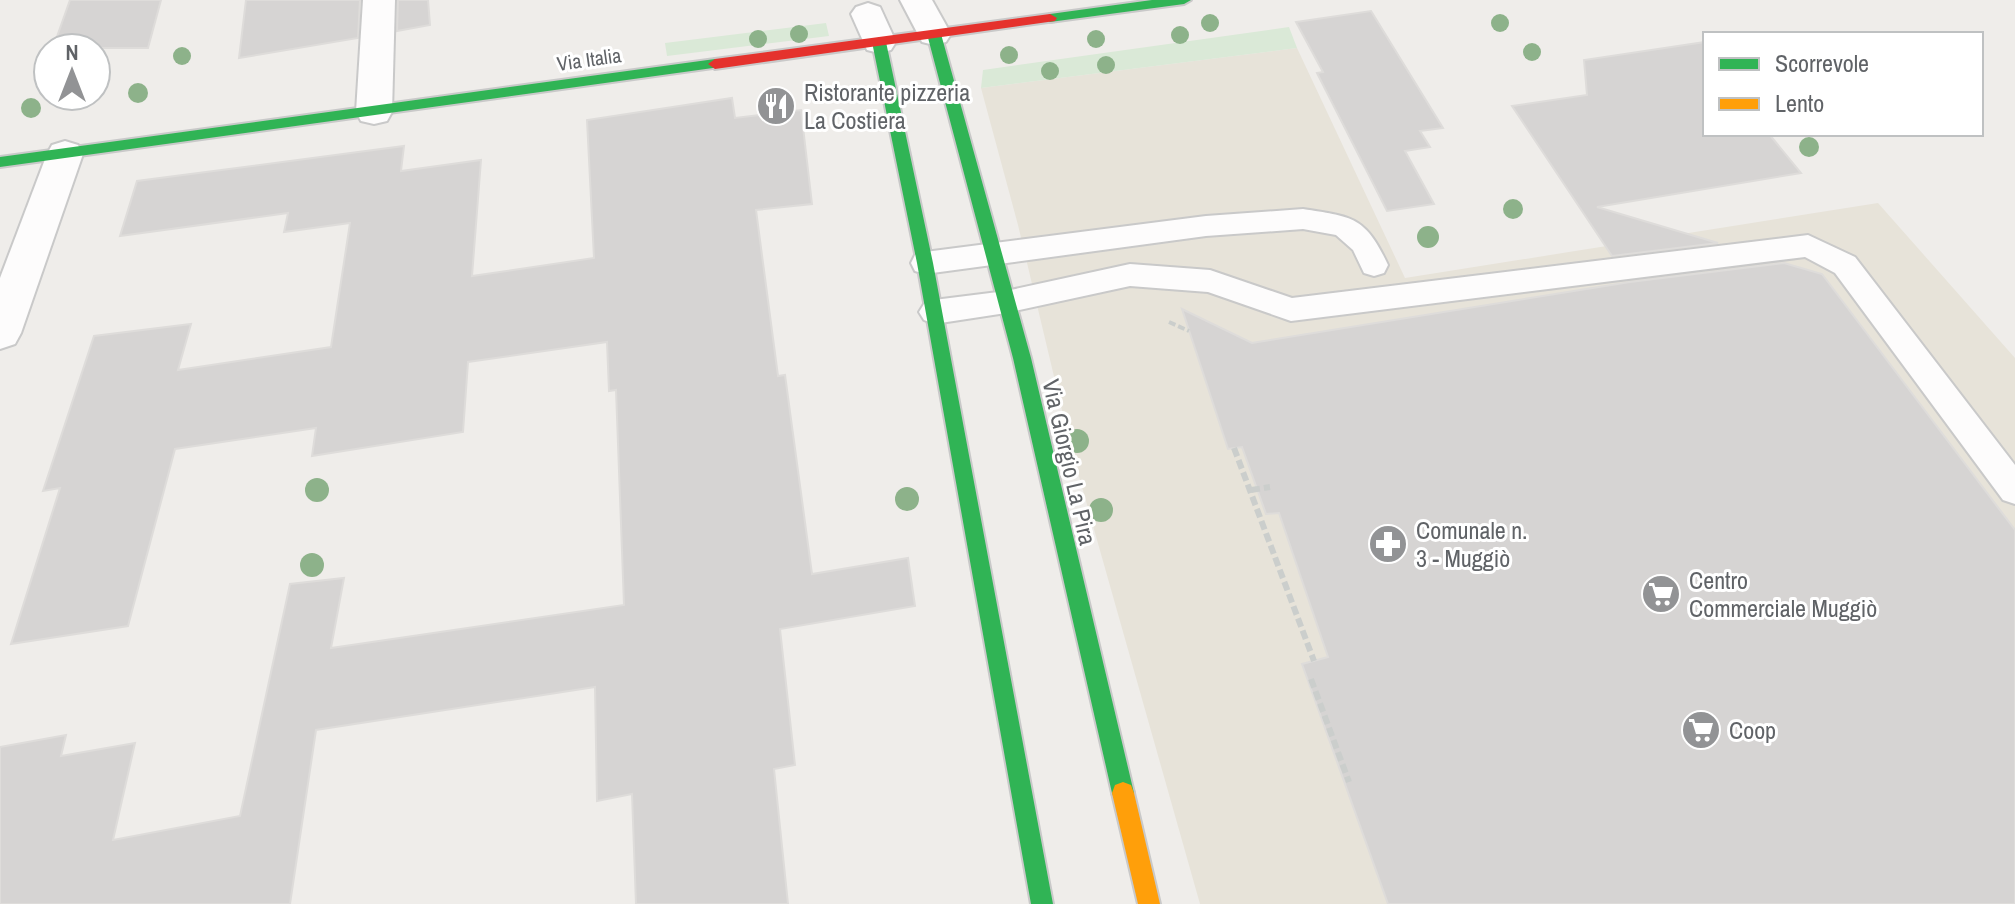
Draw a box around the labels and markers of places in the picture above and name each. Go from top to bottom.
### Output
place label: Ristorante pizzeria La Costiera [804,76,970,136]
restaurant icon: Ristorante pizzeria La Costiera [755,85,797,127]
place label: Comunale n. 3 - Muggiò [1416,514,1528,574]
pharmacy icon: Comunale n. 3 - Muggiò [1367,523,1409,565]
place label: Centro Commerciale Muggiò [1689,564,1877,624]
supermarket icon: Centro Commerciale Muggiò [1640,573,1682,615]
supermarket icon: Coop [1680,709,1722,751]
place label: Coop [1729,714,1776,746]

